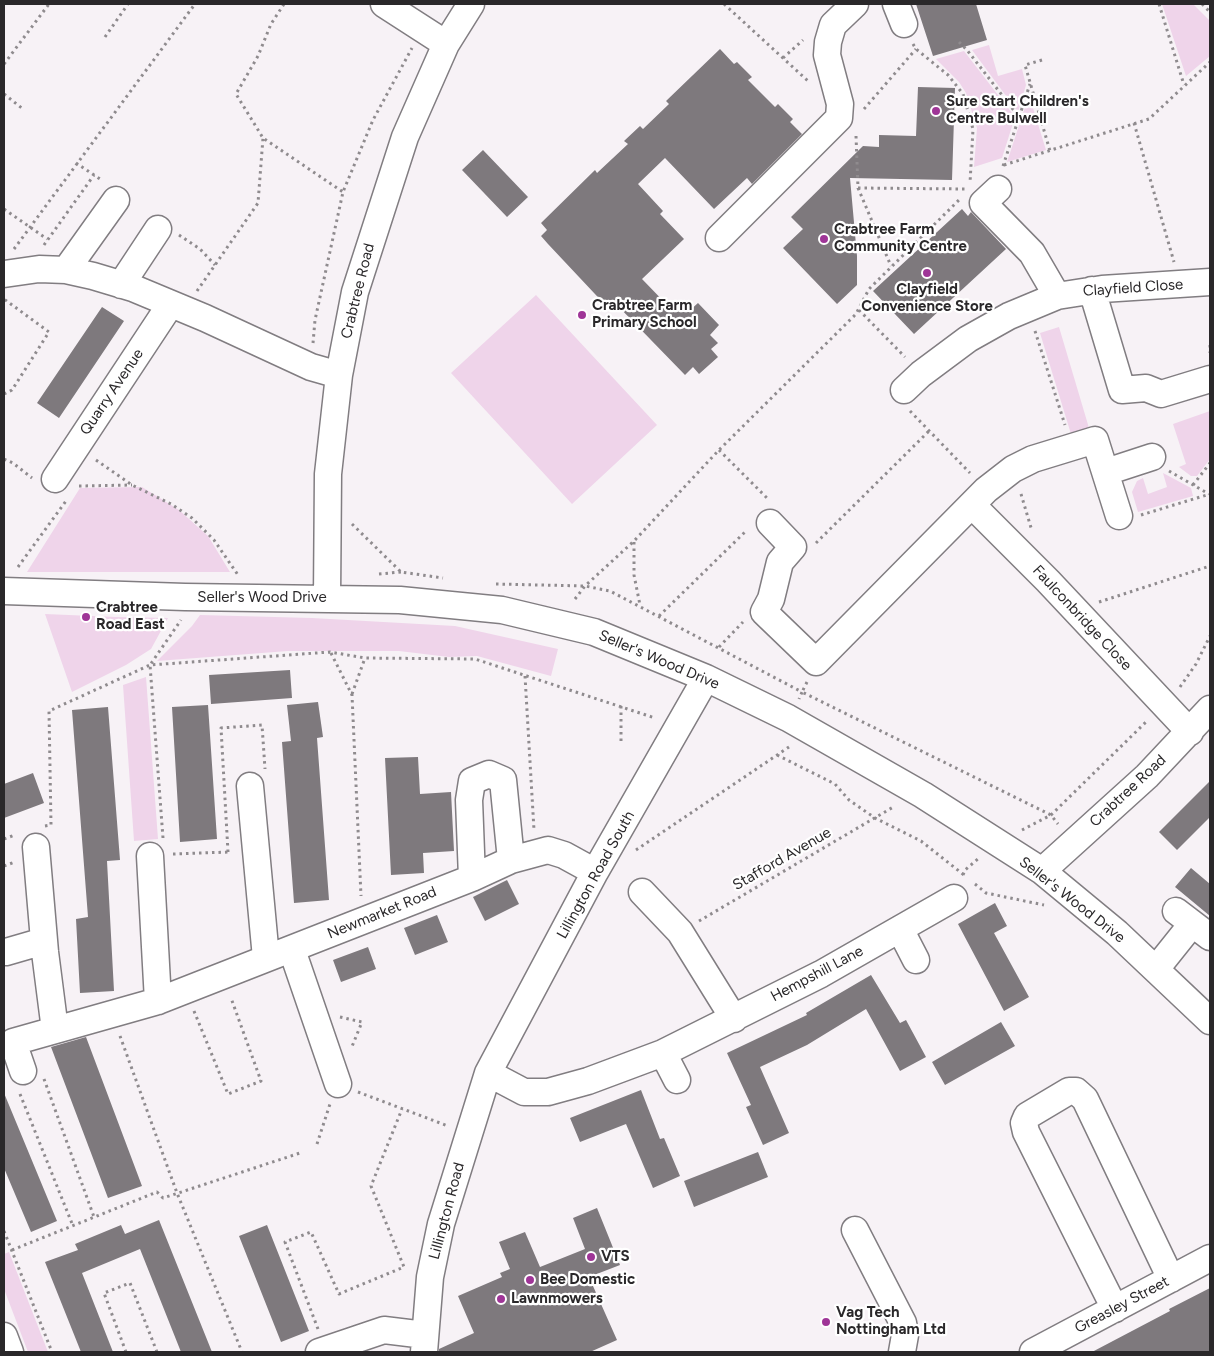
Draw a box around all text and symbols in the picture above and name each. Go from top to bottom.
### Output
place label: Sure Start Children's Centre Bulwell [946,93,1089,128]
marker: Sure Start Children's Centre Bulwell [930,105,942,117]
place label: Crabtree Farm Community Centre [834,221,967,256]
marker: Crabtree Farm Community Centre [818,233,830,245]
street label: Crabtree Road [337,241,379,341]
marker: Clayfield Convenience Store [921,267,933,279]
street label: Clayfield Close [1082,276,1184,300]
place label: Clayfield Convenience Store [861,281,993,316]
place label: Crabtree Farm Primary School [592,297,697,332]
marker: Crabtree Farm Primary School [576,309,588,321]
street label: Quarry Avenue [77,345,147,439]
street label: Faulconbridge Close [1029,562,1135,674]
street label: Seller's Wood Drive [197,589,327,607]
place label: Crabtree Road East [96,599,165,634]
marker: Crabtree Road East [80,611,92,623]
street label: Seller's Wood Drive [596,626,722,694]
street label: Crabtree Road [1086,751,1170,831]
street label: Lillington Road South [553,808,639,942]
street label: Stafford Avenue [730,824,834,894]
street label: Seller's Wood Drive [1016,853,1128,947]
street label: Newmarket Road [325,883,439,943]
street label: Hempshill Lane [768,942,866,1006]
street label: Lillington Road [425,1161,469,1261]
place label: VTS [601,1248,630,1266]
marker: VTS [585,1251,597,1263]
place label: Bee Domestic [540,1271,635,1289]
street label: Greasley Street [1072,1273,1172,1337]
marker: Bee Domestic [524,1274,536,1286]
place label: Lawnmowers [511,1290,603,1308]
marker: Lawnmowers [495,1293,507,1305]
place label: Vag Tech Nottingham Ltd [836,1304,946,1339]
marker: Vag Tech Nottingham Ltd [820,1316,832,1328]

